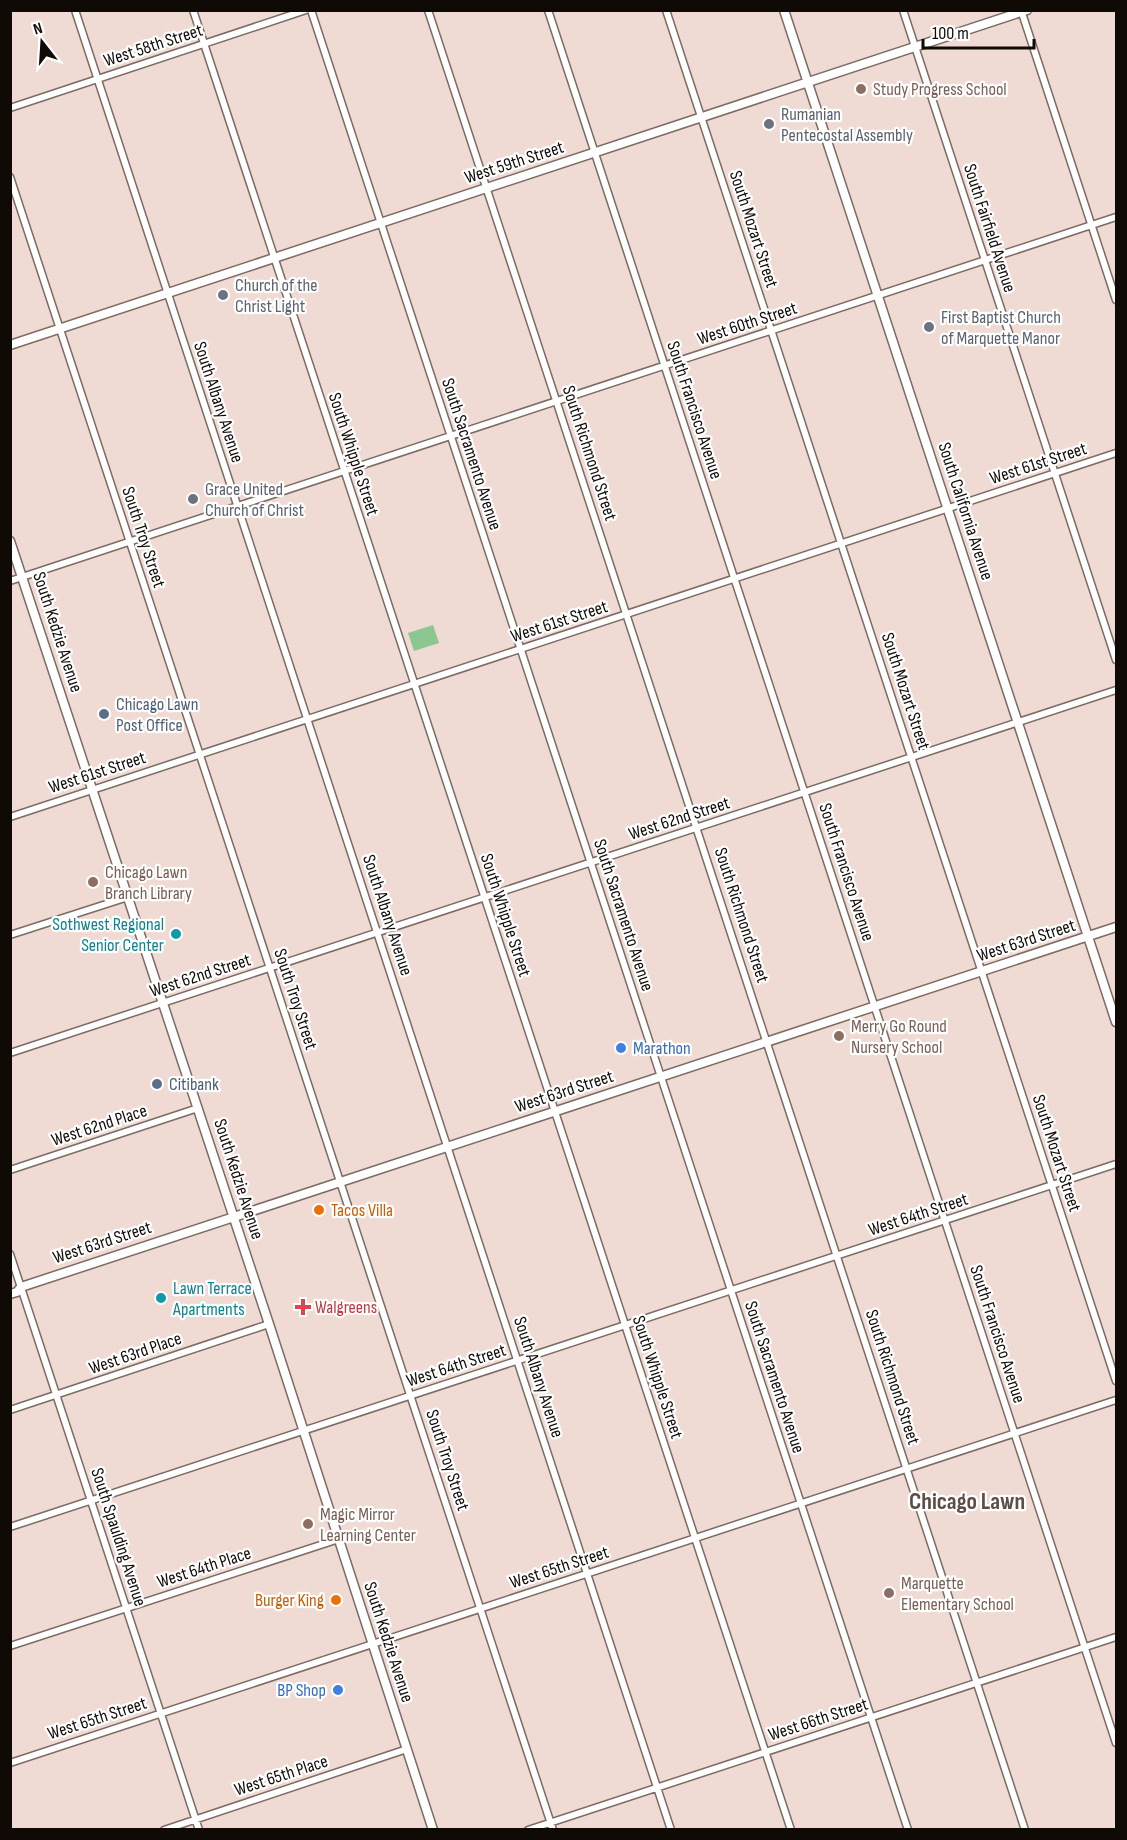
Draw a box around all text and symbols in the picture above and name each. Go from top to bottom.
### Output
north arrow [12,12,72,72]
scale bar [923,12,1034,50]
text: N [31,19,45,39]
street label: West 58th Street [101,19,206,71]
text: 100 m [932,23,969,44]
place label: Study Progress School [873,79,1007,100]
marker: Study Progress School [854,82,868,96]
place label: Rumanian Pentecostal Assembly [781,104,913,146]
marker: Rumanian Pentecostal Assembly [762,117,776,131]
street label: West 59th Street [462,136,567,188]
street label: South Fairfield Avenue [959,161,1020,295]
street label: South Mozart Street [725,168,782,291]
place label: Church of the Christ Light [235,275,317,317]
marker: Church of the Christ Light [216,288,230,302]
street label: West 60th Street [695,297,800,349]
place label: First Baptist Church of Marquette Manor [941,307,1061,349]
marker: First Baptist Church of Marquette Manor [922,320,936,334]
street label: South Albany Avenue [189,339,248,465]
street label: South Francisco Avenue [662,339,727,482]
street label: South Sacramento Avenue [437,375,506,533]
street label: South Richmond Street [558,383,621,524]
street label: South Whipple Street [324,390,383,519]
street label: West 61st Street [987,438,1090,489]
street label: South California Avenue [933,440,998,583]
place label: Grace United Church of Christ [205,479,304,521]
street label: South Troy Street [117,484,170,591]
marker: Grace United Church of Christ [186,492,200,506]
street label: South Kedzie Avenue [28,569,87,695]
street label: West 61st Street [508,596,611,647]
street label: South Mozart Street [877,630,934,753]
place label: Chicago Lawn Post Office [116,694,198,736]
marker: Chicago Lawn Post Office [97,707,111,721]
street label: West 61st Street [46,747,149,798]
street label: West 62nd Street [626,792,733,845]
street label: South Francisco Avenue [814,801,879,944]
street label: South Sacramento Avenue [589,836,658,994]
street label: South Richmond Street [710,845,773,986]
street label: South Whipple Street [476,851,535,980]
street label: South Albany Avenue [358,852,417,978]
place label: Chicago Lawn Branch Library [105,862,192,904]
marker: Chicago Lawn Branch Library [86,875,100,889]
place label: Sothwest Regional Senior Center [52,914,164,956]
street label: West 63rd Street [974,915,1078,966]
marker: Sothwest Regional Senior Center [169,927,183,941]
street label: South Troy Street [269,946,322,1053]
street label: West 62nd Street [147,949,254,1002]
place label: Merry Go Round Nursery School [851,1016,947,1058]
marker: Merry Go Round Nursery School [832,1029,846,1043]
place label: Marathon [633,1038,691,1059]
marker: Marathon [614,1041,628,1055]
street label: West 63rd Street [512,1066,616,1117]
place label: Citibank [169,1074,219,1095]
marker: Citibank [150,1077,164,1091]
street label: South Mozart Street [1028,1092,1085,1215]
street label: West 62nd Place [49,1100,150,1151]
street label: South Kedzie Avenue [209,1116,268,1242]
street label: West 64th Street [866,1188,971,1240]
place label: Tacos Villa [331,1200,393,1221]
marker: Tacos Villa [312,1203,326,1217]
street label: West 63rd Street [50,1217,154,1268]
street label: South Francisco Avenue [965,1263,1030,1406]
place label: Lawn Terrace Apartments [172,1278,252,1320]
marker: Lawn Terrace Apartments [154,1291,168,1305]
place label: Walgreens [315,1297,377,1318]
street label: South Sacramento Avenue [740,1298,809,1456]
marker: Walgreens [296,1300,310,1314]
street label: South Richmond Street [861,1307,924,1448]
street label: South Whipple Street [628,1313,687,1442]
street label: South Albany Avenue [509,1314,568,1440]
street label: West 63rd Place [86,1328,184,1379]
street label: West 64th Street [404,1339,509,1391]
street label: South Troy Street [421,1407,474,1514]
street label: South Spaulding Avenue [86,1465,151,1609]
district label: Chicago Lawn [909,1487,1025,1516]
place label: Magic Mirror Learning Center [320,1504,416,1546]
marker: Magic Mirror Learning Center [301,1517,315,1531]
street label: West 65th Street [507,1541,612,1593]
street label: West 64th Place [155,1542,254,1593]
place label: Marquette Elementary School [901,1573,1014,1615]
street label: South Kedzie Avenue [359,1579,418,1705]
marker: Marquette Elementary School [882,1586,896,1600]
place label: Burger King [255,1590,324,1611]
marker: Burger King [329,1593,343,1607]
place label: BP Shop [277,1680,326,1701]
marker: BP Shop [331,1683,345,1697]
street label: West 65th Street [45,1692,150,1744]
street label: West 66th Street [766,1693,871,1745]
street label: West 65th Place [232,1751,330,1800]

